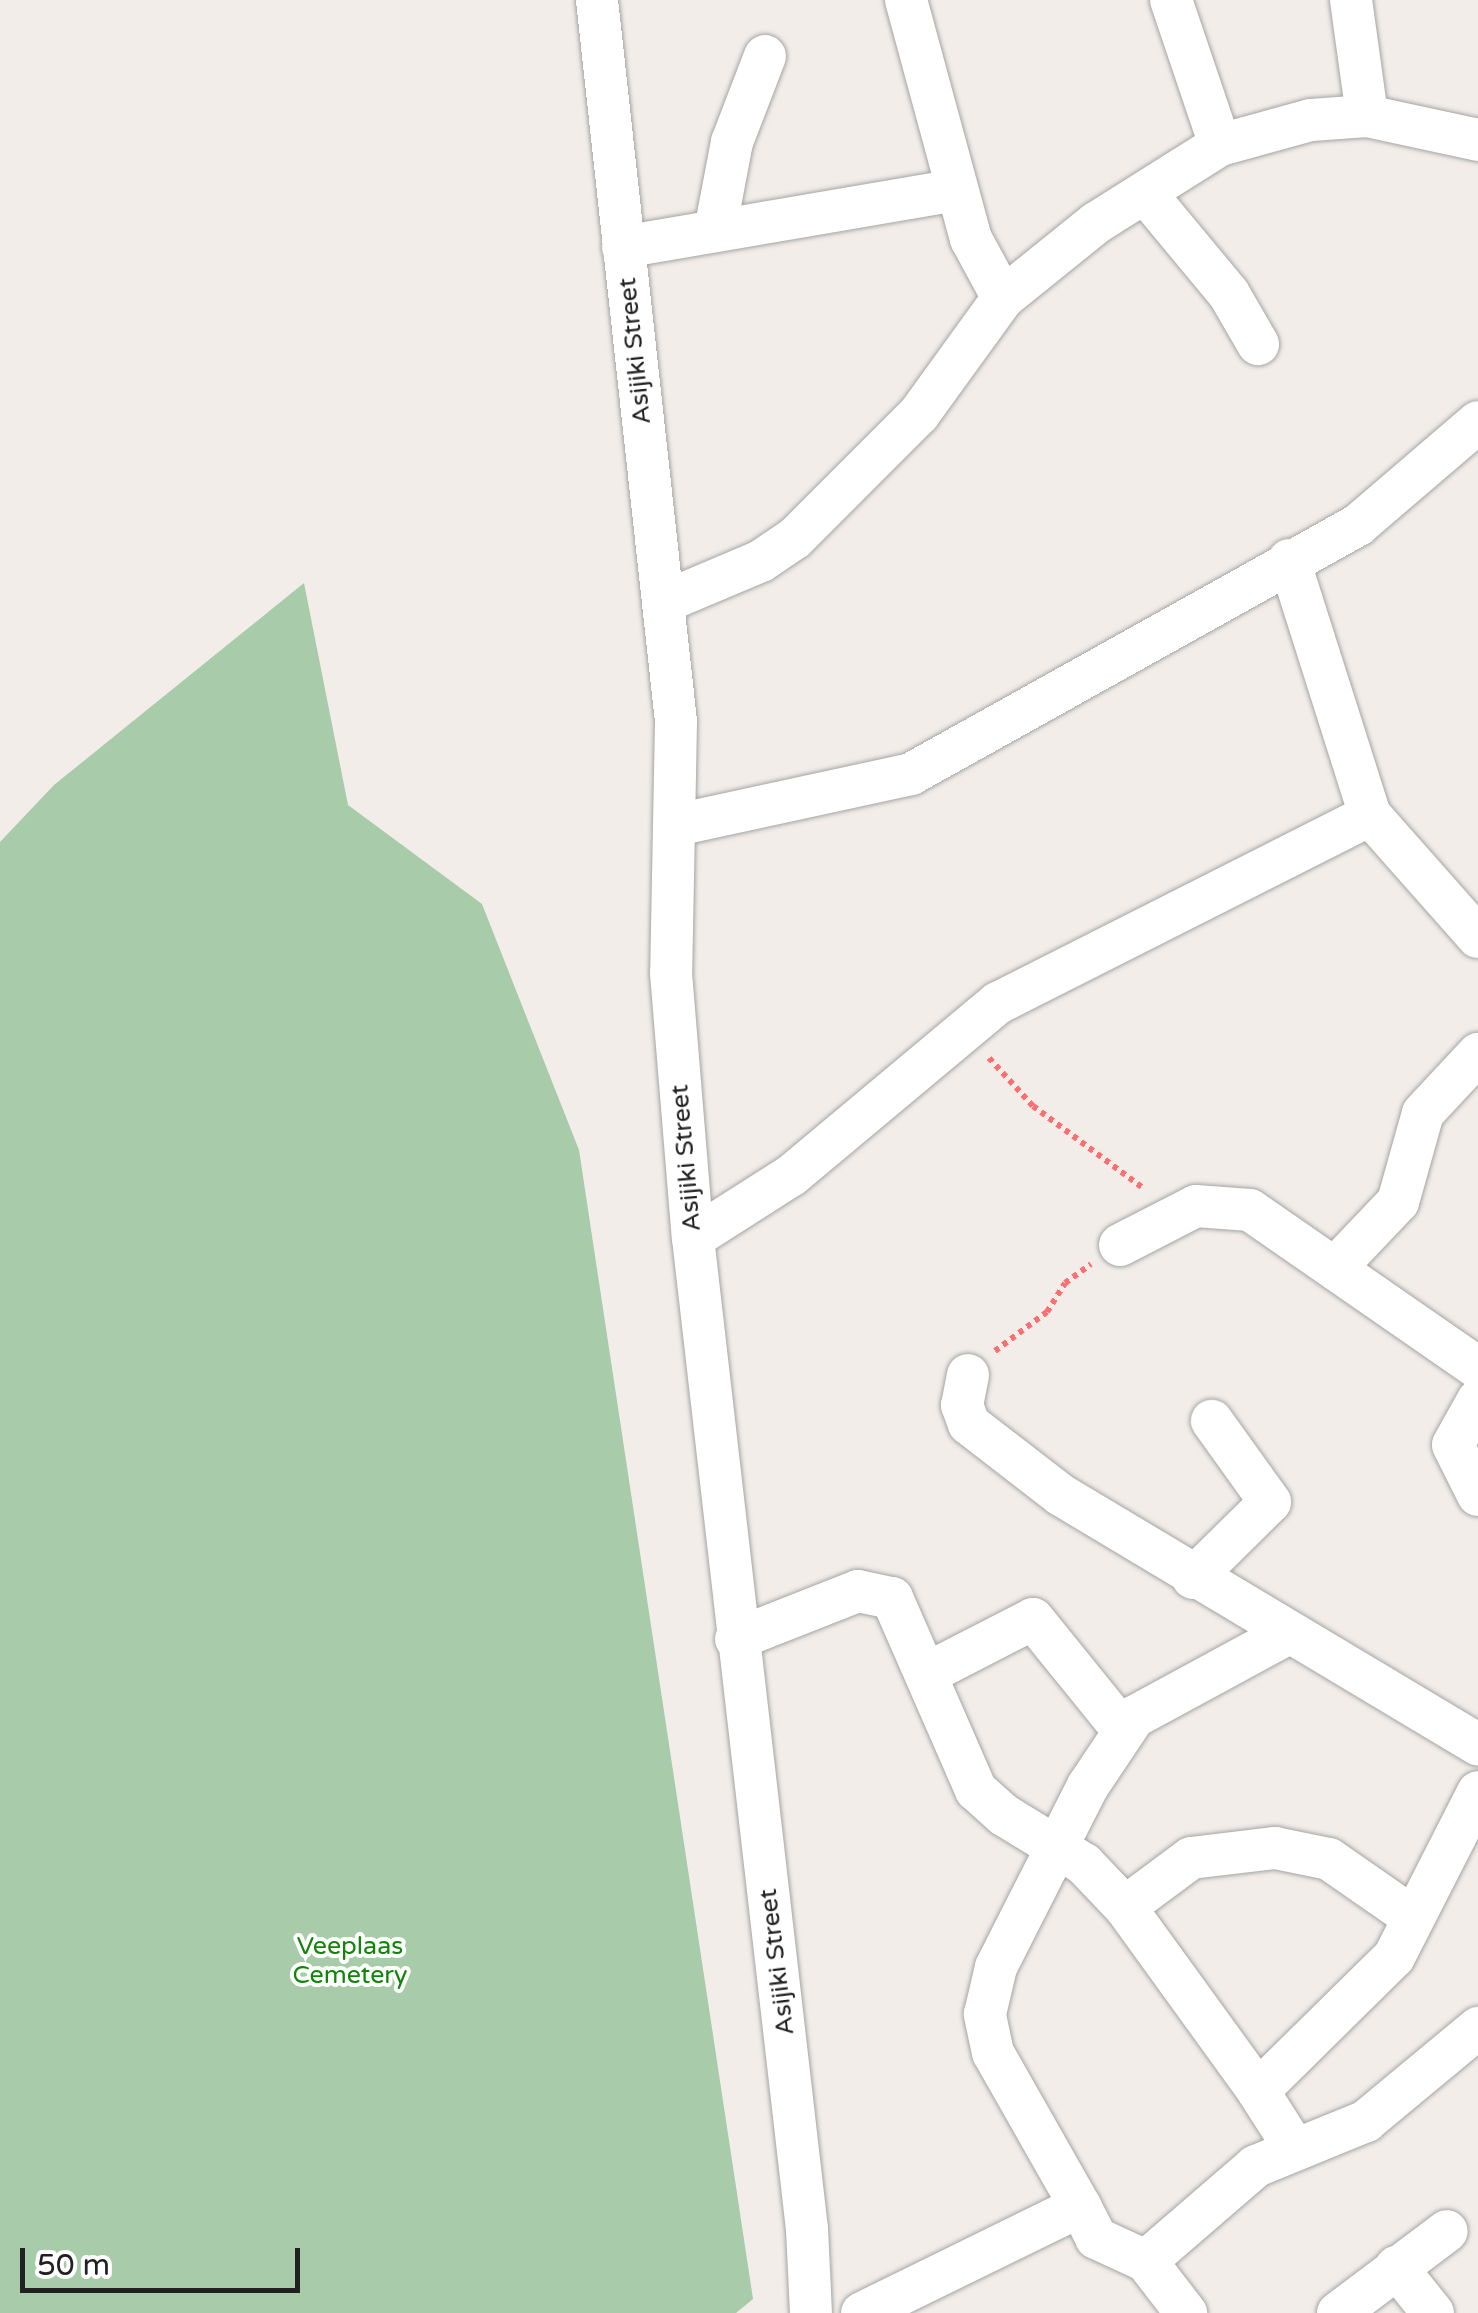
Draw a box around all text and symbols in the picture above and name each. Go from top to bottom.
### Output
street label: Asijiki Street [612,276,658,426]
street label: Asijiki Street [665,1083,707,1233]
street label: Asijiki Street [753,1887,801,2037]
park label: Veeplaas Cemetery [293,1932,407,1991]
scale bar [25,2228,305,2290]
text: 50 m [37,2247,110,2284]

